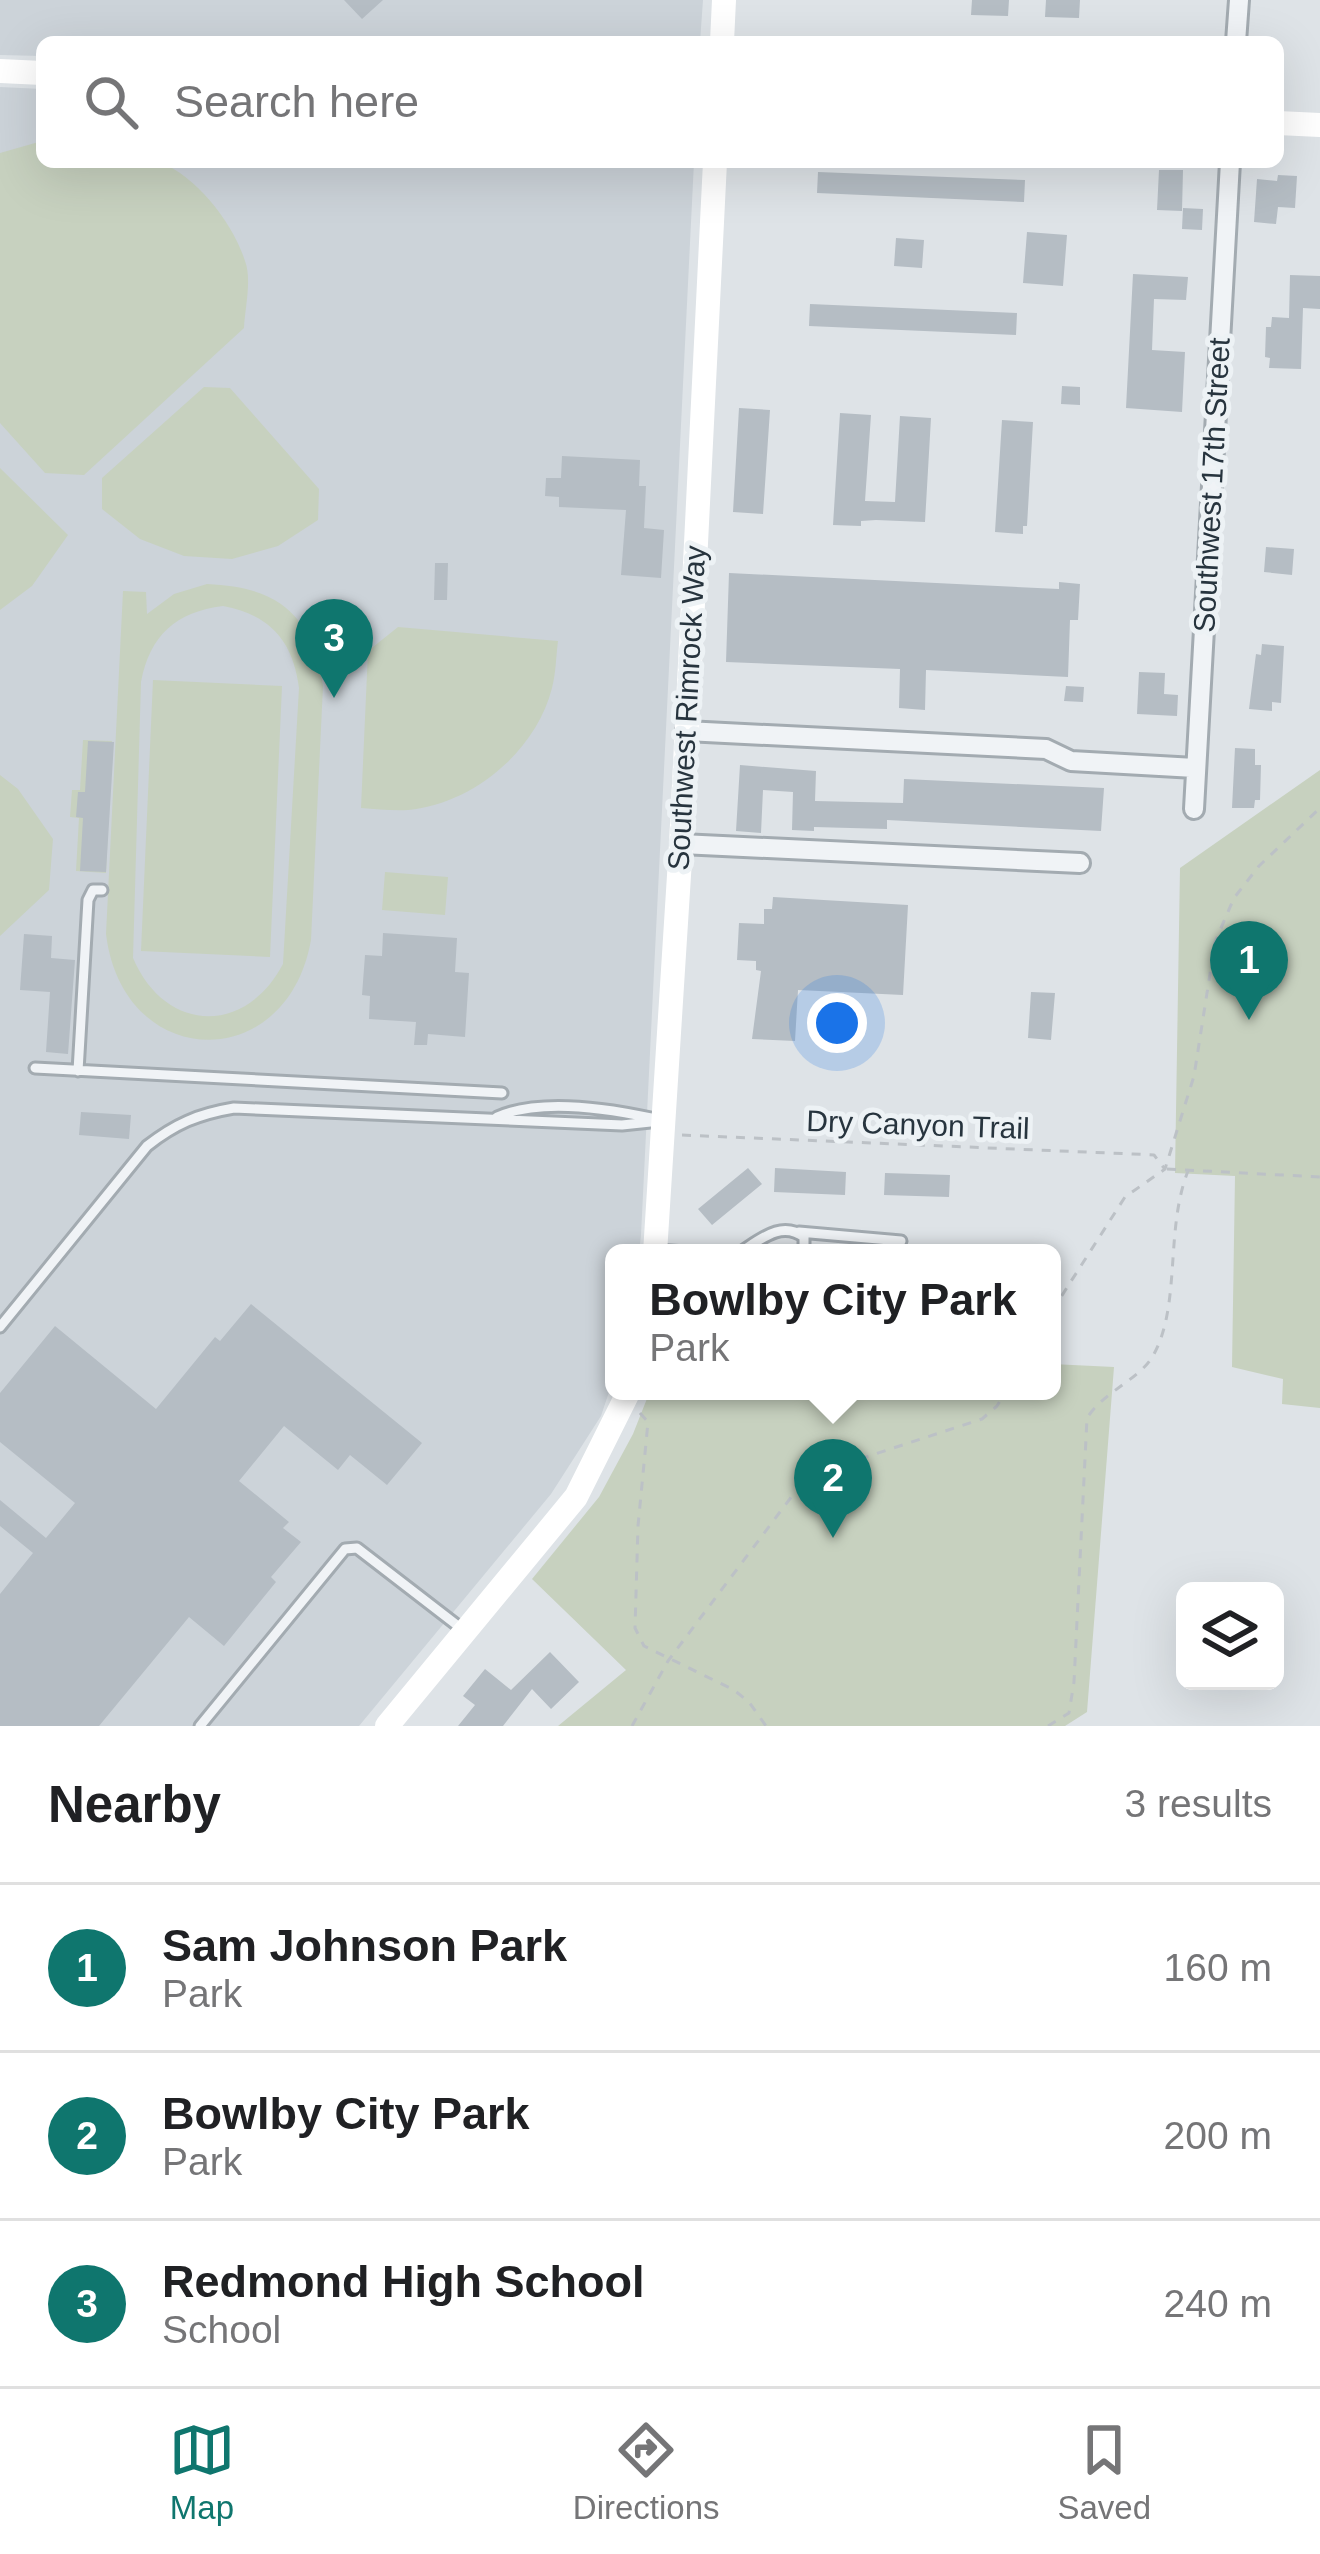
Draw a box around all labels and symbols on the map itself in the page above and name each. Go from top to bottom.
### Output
street label: Southwest 17th Street [1187,336,1236,633]
street label: Southwest Rimrock Way [662,545,711,871]
pin: 3 [295,599,373,698]
pin: 1 [1210,921,1288,1020]
your location [807,993,867,1053]
street label: Dry Canyon Trail [806,1104,1030,1145]
pin: 2 [794,1439,872,1538]

